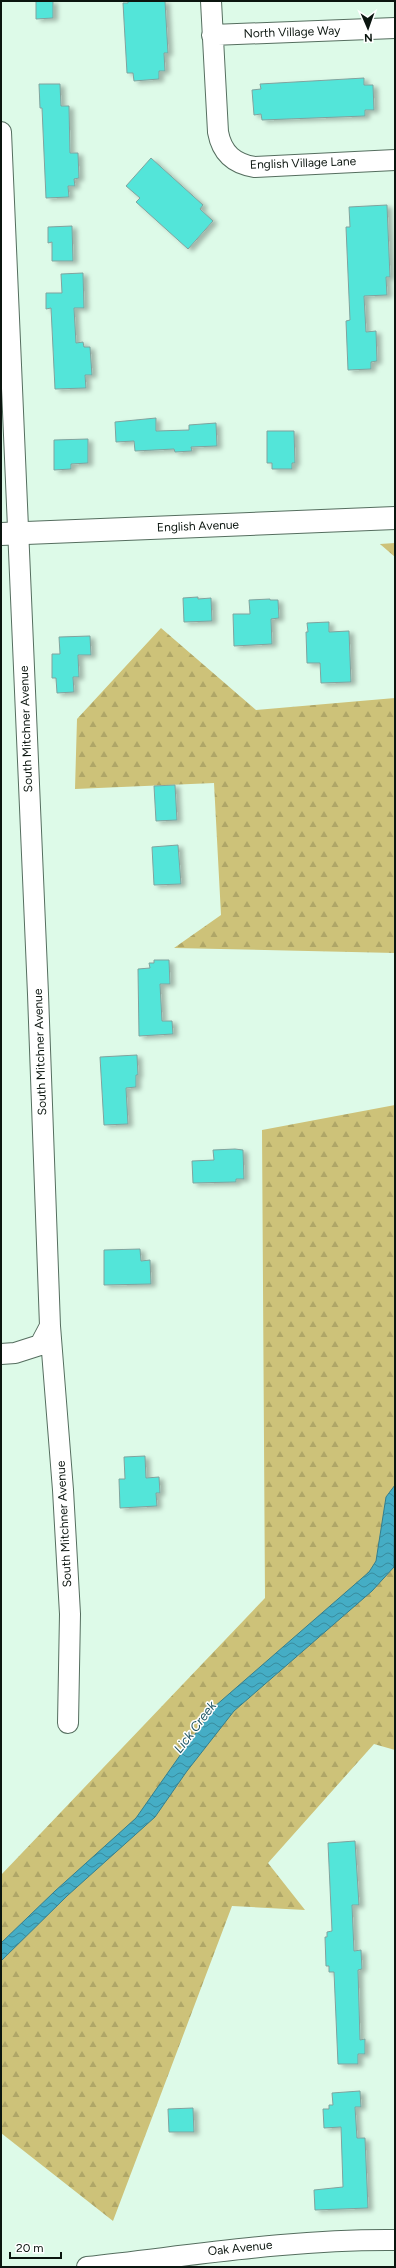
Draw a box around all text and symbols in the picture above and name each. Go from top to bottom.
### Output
north arrow [348,8,388,48]
street label: North Village Way [243,23,341,41]
text: N [364,31,373,44]
street label: English Village Lane [250,154,357,172]
street label: English Avenue [157,518,240,534]
street label: South Mitchner Avenue [17,665,35,793]
street label: South Mitchner Avenue [31,988,49,1116]
street label: South Mitchner Avenue [54,1460,74,1588]
water label: Lick Creek [171,1698,220,1756]
scale bar [10,2234,61,2260]
street label: Oak Avenue [207,2238,273,2258]
text: 20 m [16,2241,44,2255]

